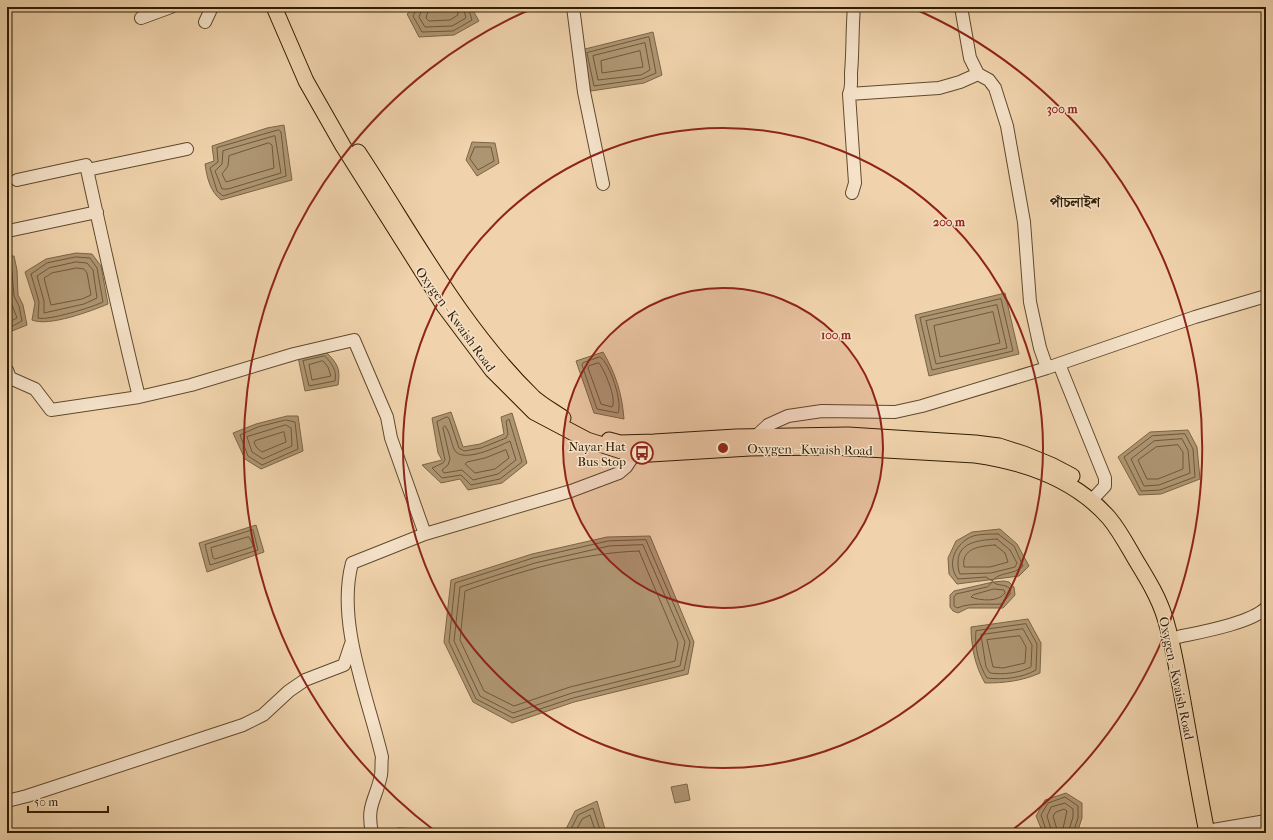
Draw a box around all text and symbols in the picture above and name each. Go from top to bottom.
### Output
text: 300 m [1047,102,1078,117]
district label: পাঁচলাইশ [1050,193,1101,211]
text: 200 m [933,215,966,229]
street label: Oxygen - Kwaish Road [413,264,499,375]
text: 100 m [821,328,852,342]
place label: Nayar Hat Bus Stop [569,439,626,469]
bus stop icon: Nayar Hat Bus Stop [629,440,655,466]
centre of rings [716,441,730,455]
street label: Oxygen - Kwaish Road [747,441,874,458]
street label: Oxygen - Kwaish Road [1156,615,1197,742]
scale bar [28,788,108,814]
text: 50 m [34,795,58,809]

